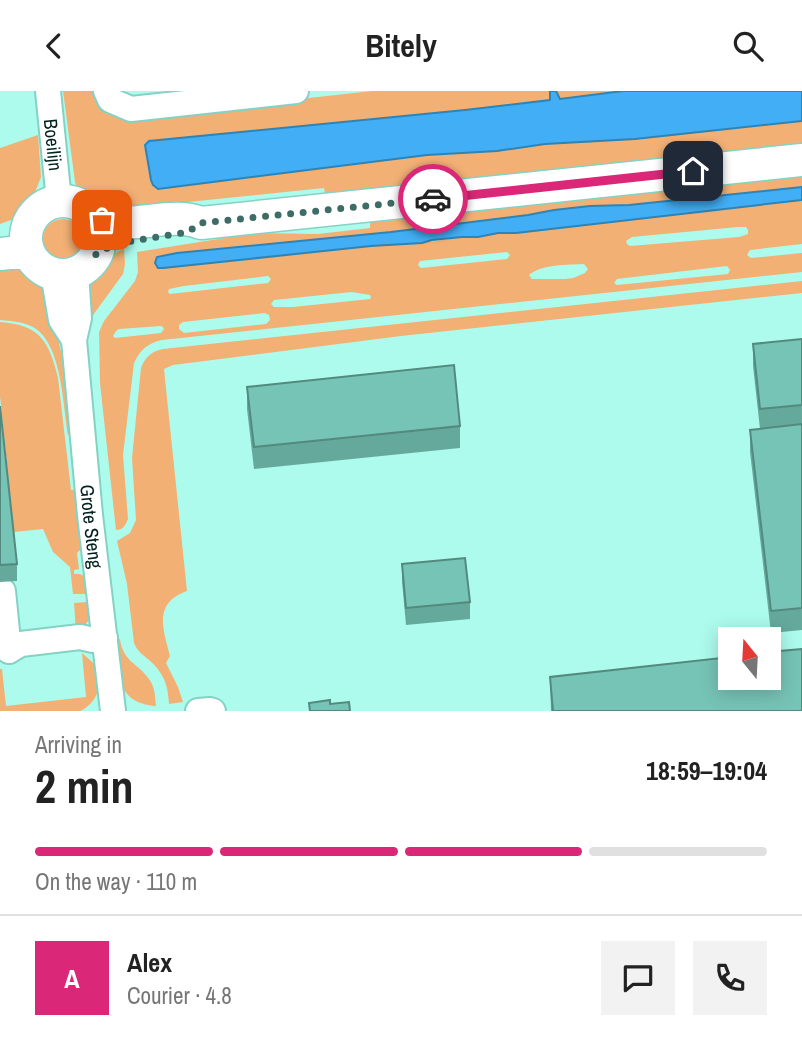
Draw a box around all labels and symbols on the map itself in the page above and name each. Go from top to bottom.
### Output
street label: Boeilijn [38,118,69,172]
pin [663,141,723,201]
courier [398,164,468,234]
pin [72,190,132,250]
street label: Grote Steng [74,483,109,570]
north arrow [718,627,780,689]

